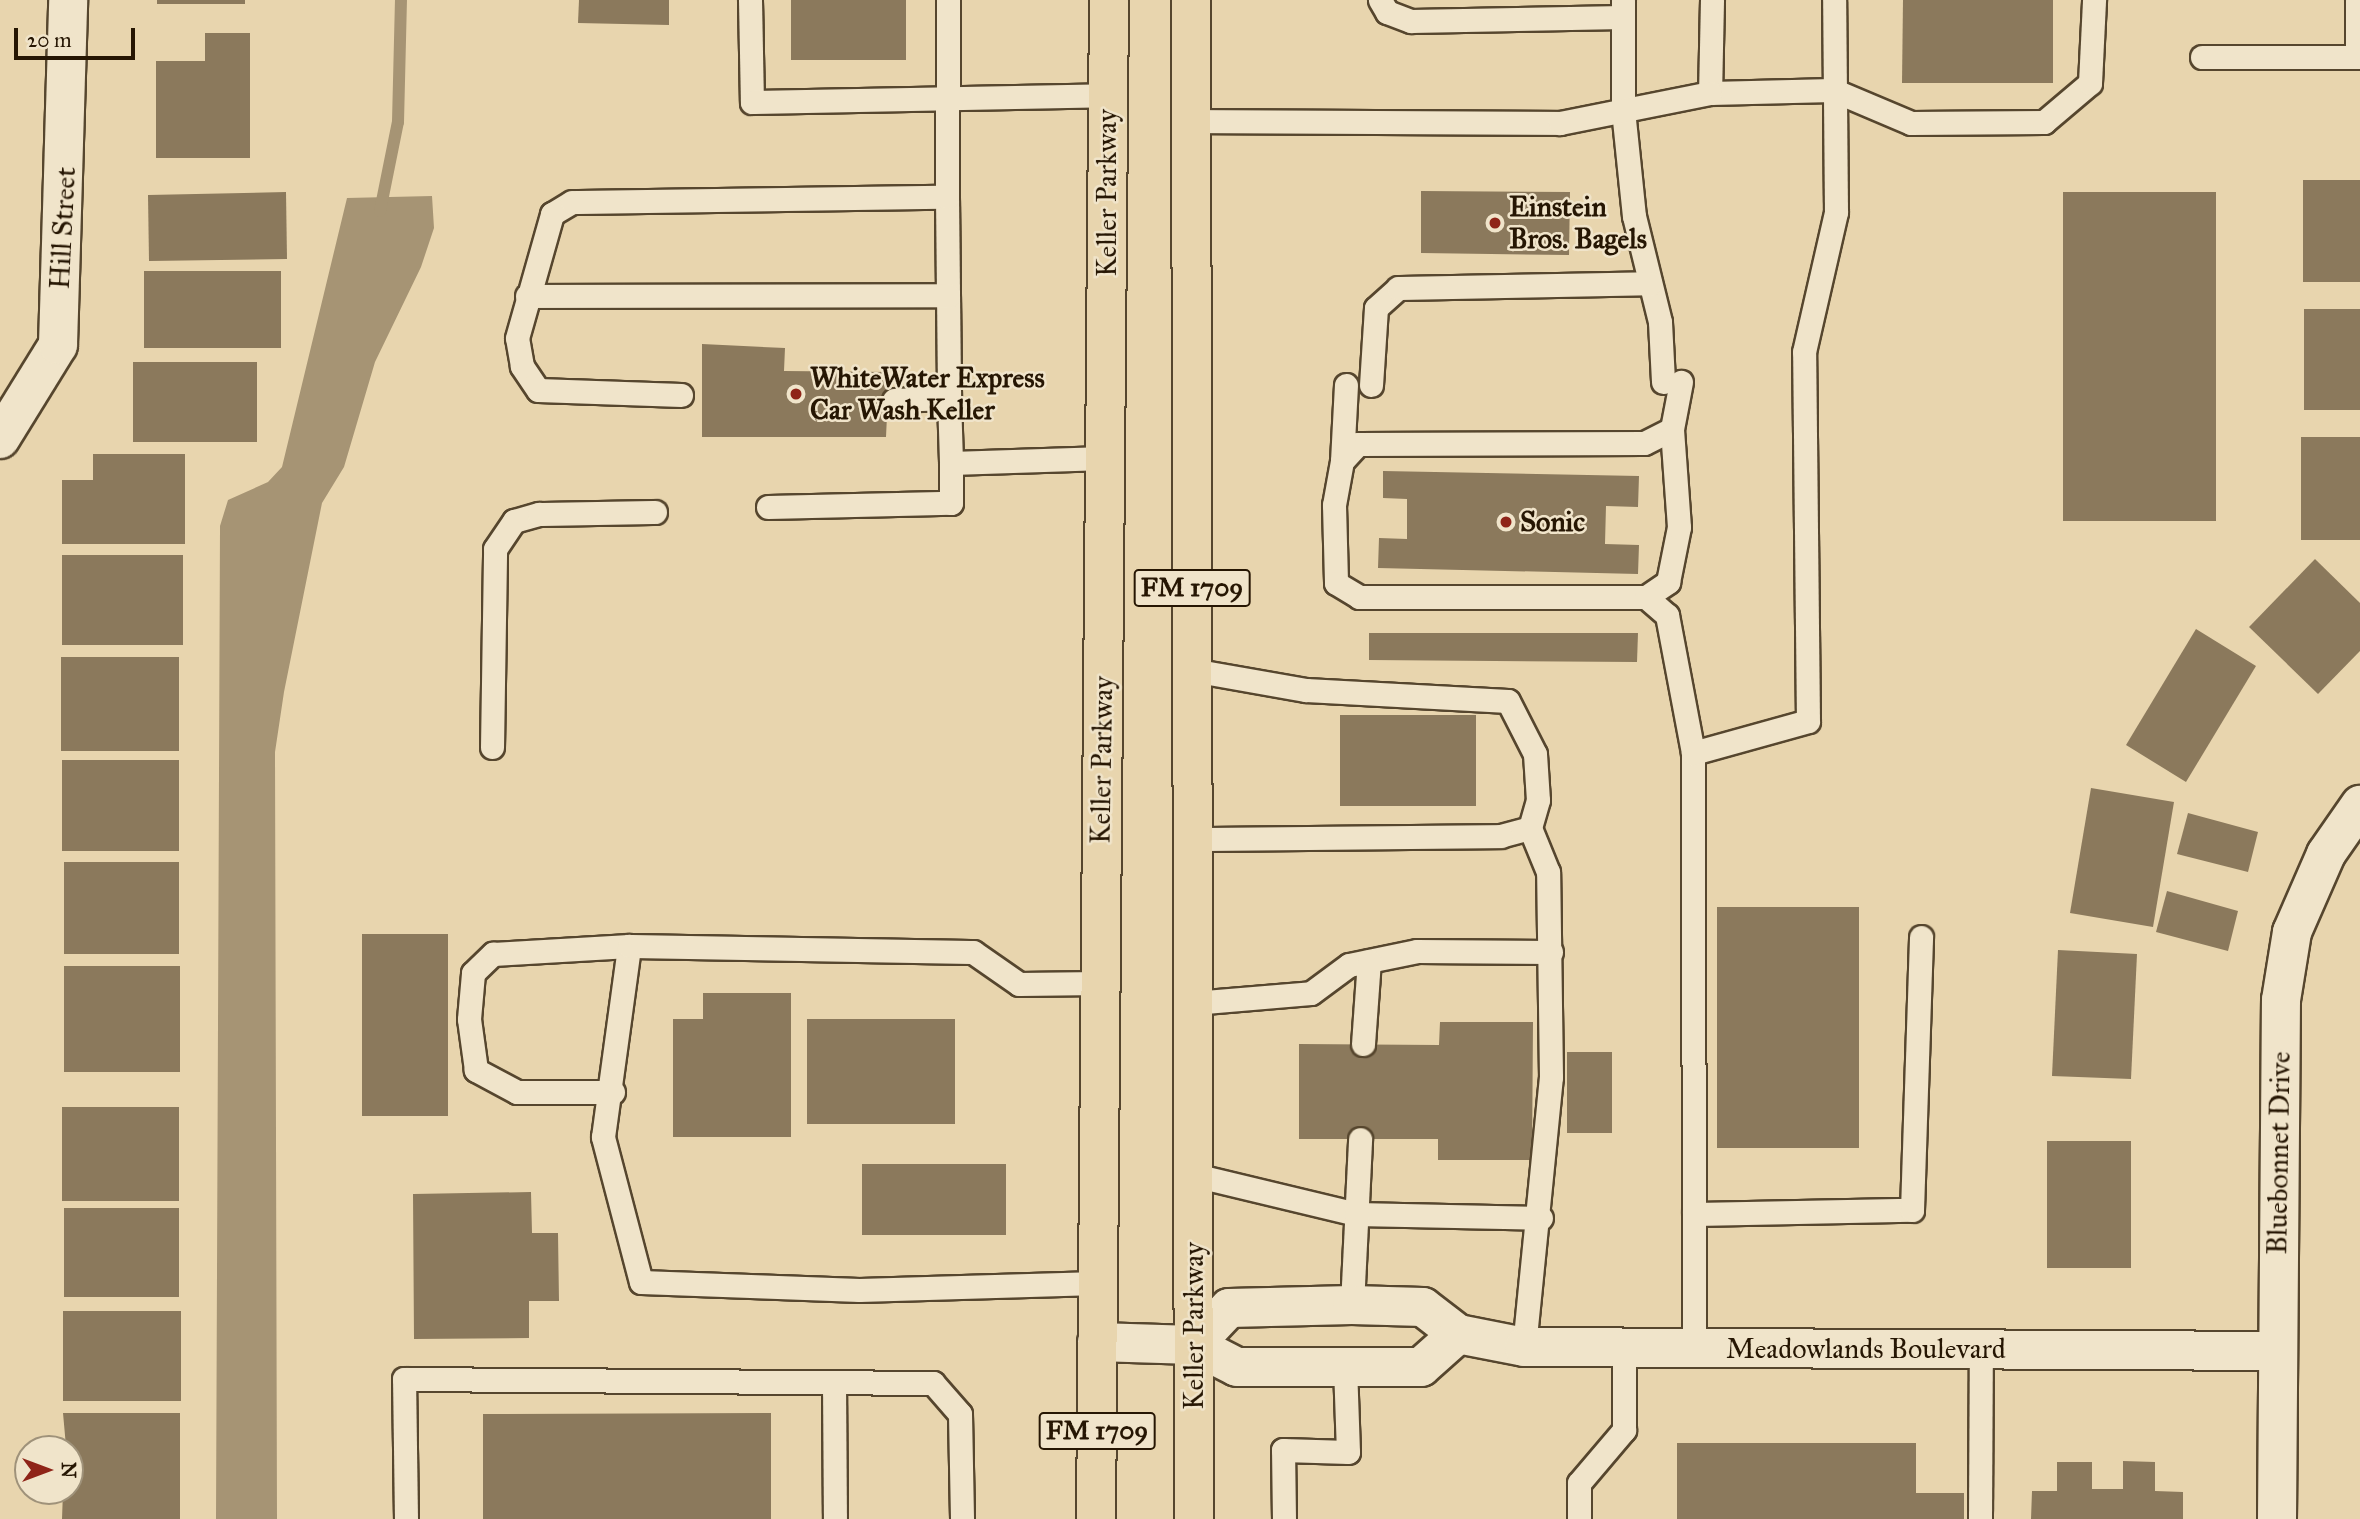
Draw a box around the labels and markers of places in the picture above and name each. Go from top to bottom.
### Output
place label: Einstein Bros. Bagels [1509,190,1647,256]
marker: Einstein Bros. Bagels [1487,215,1503,231]
place label: WhiteWater Express Car Wash Keller [810,361,1045,427]
marker: WhiteWater Express Car Wash Keller [788,386,804,402]
place label: Sonic [1520,505,1585,539]
marker: Sonic [1498,514,1514,530]

